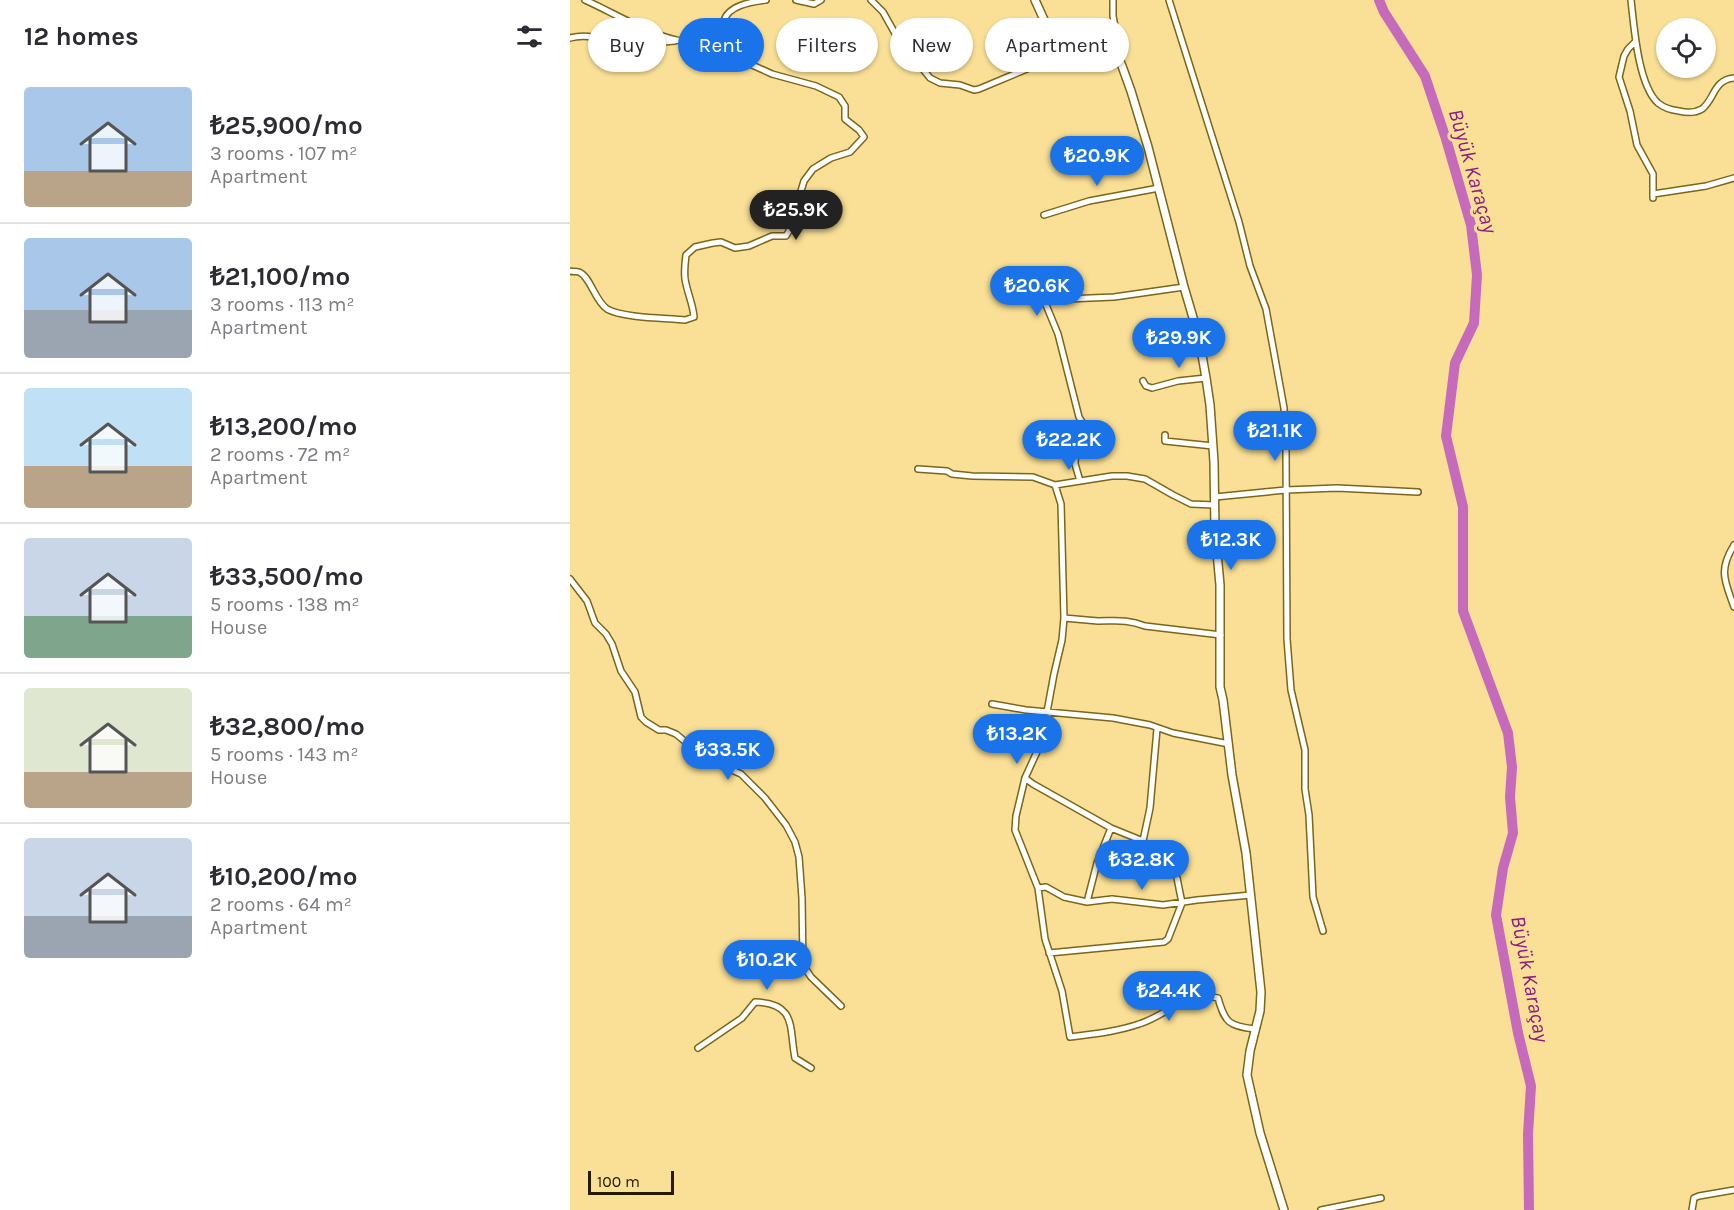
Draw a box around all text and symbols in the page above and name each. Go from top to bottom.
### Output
chip: Buy [588,18,666,72]
chip: Rent [678,18,764,72]
chip: Filters [776,18,878,72]
chip: New [890,18,973,72]
chip: Apartment [985,18,1129,72]
map controls [1656,18,1716,78]
button: locate [1656,18,1716,78]
icon: filters [513,20,546,53]
text: 12 homes [24,21,139,52]
water label: Büyük Karaçay [1444,106,1502,237]
text: ₺25,900/mo [210,110,363,141]
icon: home [72,111,144,183]
pin: ₺20.9K [1048,136,1146,187]
text: 3 rooms · 107 m² [210,142,357,165]
text: ₺20.9K [1064,144,1130,167]
text: Apartment [210,165,308,188]
pin: ₺25.9K [747,190,845,241]
text: ₺25.9K [764,198,828,221]
text: ₺21,100/mo [210,261,350,292]
icon: home [72,262,144,334]
pin: ₺20.6K [988,266,1086,317]
text: ₺20.6K [1004,274,1070,297]
text: 3 rooms · 113 m² [210,293,354,316]
text: Apartment [210,316,308,339]
pin: ₺29.9K [1130,318,1228,369]
text: ₺29.9K [1146,326,1212,349]
text: ₺13,200/mo [210,411,357,442]
pin: ₺21.1K [1226,411,1324,462]
icon: home [72,412,144,484]
text: ₺21.1K [1247,419,1303,442]
pin: ₺22.2K [1020,420,1118,471]
text: ₺22.2K [1036,428,1102,451]
text: 2 rooms · 72 m² [210,443,350,466]
text: Apartment [210,466,308,489]
pin: ₺12.3K [1182,520,1280,571]
text: ₺12.3K [1201,528,1261,551]
text: ₺33,500/mo [210,561,363,592]
icon: home [72,562,144,634]
text: 5 rooms · 138 m² [210,593,360,616]
text: House [210,616,267,639]
text: ₺32,800/mo [210,711,365,742]
icon: home [72,712,144,784]
pin: ₺13.2K [968,714,1066,765]
text: ₺13.2K [987,722,1047,745]
pin: ₺33.5K [679,730,777,781]
text: ₺33.5K [695,738,761,761]
text: 5 rooms · 143 m² [210,743,359,766]
text: House [210,766,267,789]
pin: ₺32.8K [1093,840,1191,891]
text: ₺32.8K [1109,848,1175,871]
text: ₺10,200/mo [210,861,357,892]
icon: home [72,862,144,934]
text: 2 rooms · 64 m² [210,893,352,916]
water label: Büyük Karaçay [1506,914,1554,1045]
text: Apartment [210,916,308,939]
pin: ₺10.2K [718,940,816,991]
text: ₺10.2K [737,948,797,971]
pin: ₺24.4K [1120,971,1218,1022]
text: ₺24.4K [1137,979,1201,1002]
scale bar [588,1168,674,1196]
text: 100 m [597,1172,640,1191]

